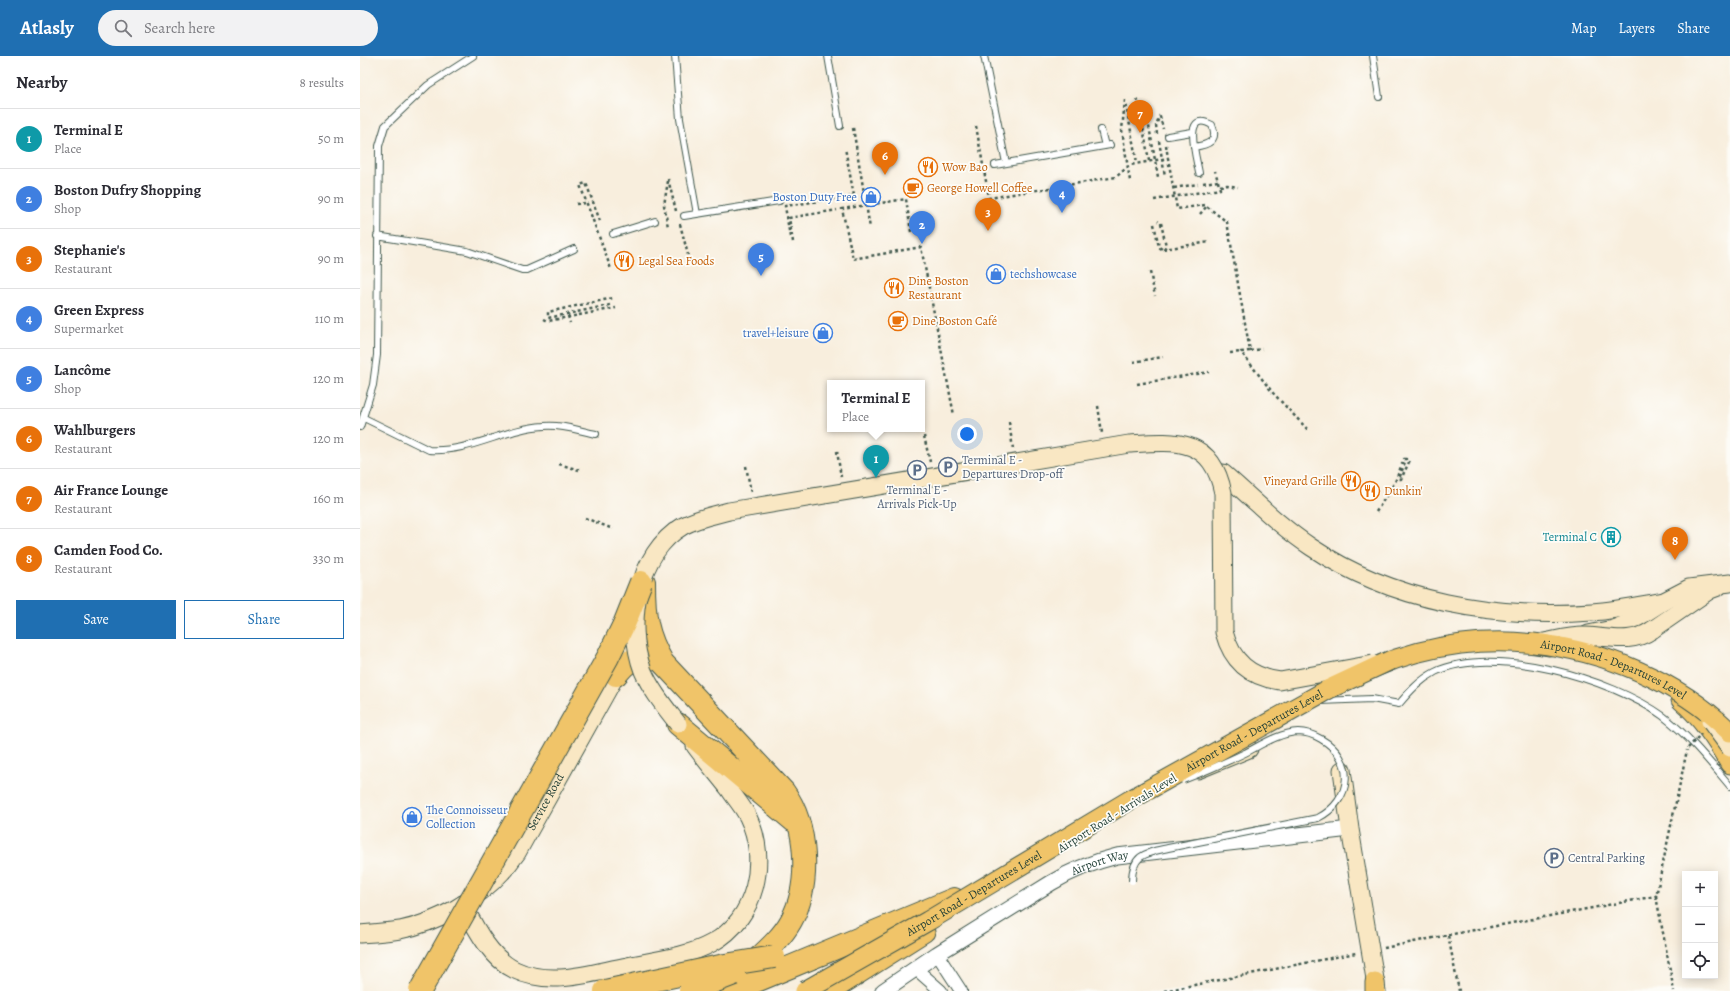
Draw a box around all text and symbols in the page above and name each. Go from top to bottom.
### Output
search box [98,10,378,46]
text: Atlasly [20,15,74,41]
icon: search [112,17,134,39]
text: Search here [144,18,215,38]
text: Map [1571,19,1597,38]
text: Layers [1619,19,1655,38]
text: Share [1677,19,1710,38]
text: Nearby [16,71,67,94]
text: 8 results [300,74,344,91]
pin: 7 [1127,100,1153,133]
text: Terminal E [54,120,123,140]
text: 1 [27,130,31,147]
text: 50 m [318,130,344,147]
text: Place [54,140,82,157]
pin: 6 [872,142,898,175]
restaurant icon: Wow Bao [917,156,939,178]
place label: Wow Bao [941,159,988,175]
cafe icon: George Howell Coffee [902,177,924,199]
text: Boston Dufry Shopping [54,180,201,200]
place label: George Howell Coffee [927,180,1032,196]
pin: 4 [1049,180,1075,213]
shop icon: Boston Duty Free [860,186,882,208]
place label: Boston Duty Free [773,189,857,205]
text: 2 [26,190,32,207]
text: 90 m [318,190,344,207]
pin: 3 [975,198,1001,231]
text: Shop [54,200,81,217]
pin: 2 [909,211,935,244]
text: Stephanie's [54,240,125,260]
pin: 5 [748,243,774,276]
text: 3 [26,250,32,267]
text: 90 m [318,250,344,267]
restaurant icon: Legal Sea Foods [613,250,635,272]
place label: Legal Sea Foods [638,253,715,269]
text: Restaurant [54,260,112,277]
shop icon: techshowcase [985,263,1007,285]
place label: techshowcase [1010,266,1077,282]
place label: Dine Boston Restaurant [908,273,969,303]
restaurant icon: Dine Boston Restaurant [883,277,905,299]
text: Green Express [54,300,144,320]
text: 4 [26,310,32,327]
text: 110 m [315,310,344,327]
cafe icon: Dine Boston Café [887,310,909,332]
place label: Dine Boston Café [912,313,997,329]
text: Supermarket [54,320,124,337]
shop icon: travel+leisure [812,322,834,344]
place label: travel+leisure [743,325,809,341]
text: Lancôme [54,360,111,380]
text: 5 [26,370,32,387]
text: 120 m [313,370,344,387]
text: Shop [54,380,81,397]
popup [827,380,925,432]
text: Terminal E [841,388,911,408]
text: Place [841,408,869,425]
text: Wahlburgers [54,420,136,440]
your location [957,424,977,444]
text: 6 [26,430,32,447]
text: 120 m [313,430,344,447]
text: Restaurant [54,440,112,457]
pin: 1 [863,445,889,478]
place label: Terminal E - Departures Drop-off [962,452,1065,482]
parking icon: Terminal E - Departures Drop-off [937,456,959,478]
parking icon: Terminal E - Arrivals Pick-Up [906,459,928,481]
restaurant icon: Vineyard Grille [1340,470,1362,492]
place label: Vineyard Grille [1263,473,1337,489]
text: Air France Lounge [54,480,168,500]
restaurant icon: Dunkin' [1359,480,1381,502]
place label: Terminal E - Arrivals Pick-Up [876,482,957,512]
place label: Dunkin' [1384,483,1423,499]
text: 7 [26,490,32,507]
text: 160 m [313,490,344,507]
text: Restaurant [54,500,112,517]
building icon: Terminal C [1600,526,1622,548]
pin: 8 [1662,527,1688,560]
place label: Terminal C [1543,529,1597,545]
text: Camden Food Co. [54,540,163,560]
text: 8 [26,550,32,567]
text: 330 m [313,550,344,567]
text: Restaurant [54,560,112,577]
button: Save [16,600,176,639]
button: Share [184,600,344,639]
street label: Airport Road - Departures Level [1538,636,1689,703]
street label: Airport Road - Departures Level [1182,686,1326,776]
street label: Service Road [523,770,568,833]
street label: Airport Road - Arrivals Level [1054,770,1179,857]
place label: The Connoisseur Collection [426,802,508,832]
shop icon: The Connoisseur Collection [401,806,423,828]
street label: Airport Road - Departures Level [902,847,1044,940]
street label: Airport Way [1068,847,1130,879]
parking icon: Central Parking [1543,847,1565,869]
place label: Central Parking [1568,850,1645,866]
map controls [1682,871,1718,979]
button: + [1682,871,1718,907]
button: − [1682,907,1718,943]
button: locate [1682,943,1718,979]

